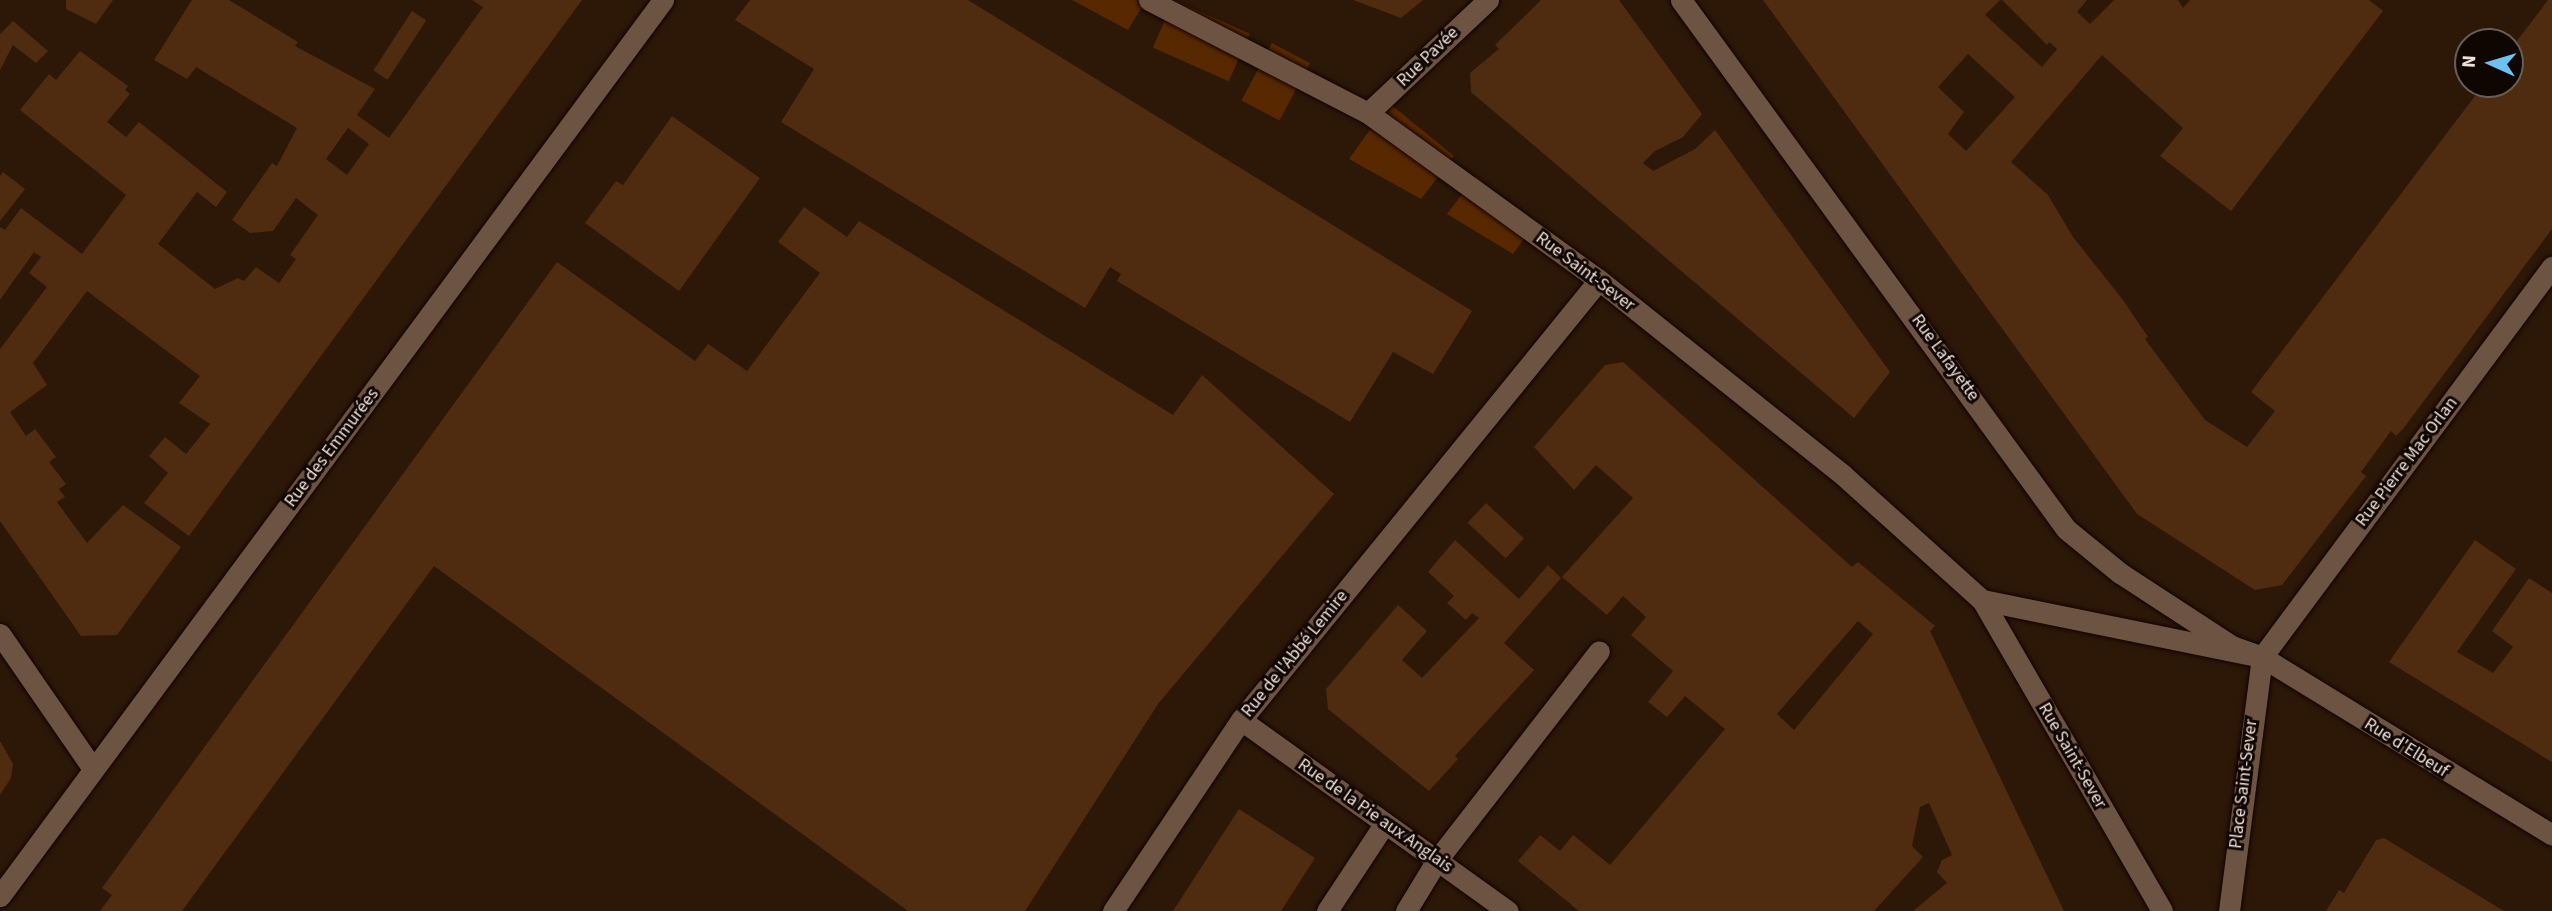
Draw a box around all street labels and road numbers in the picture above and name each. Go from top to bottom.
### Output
street label: Rue Pavée [1393,22,1463,92]
street label: Rue Saint-Sever [1531,228,1639,316]
street label: Rue Lafayette [1906,310,1984,406]
street label: Rue des Emmurées [280,384,384,512]
street label: Rue Pierre Mac Orlan [2351,393,2463,531]
street label: Rue de l'Abbé Lemire [1237,586,1353,722]
street label: Rue Saint-Sever [2033,699,2111,813]
street label: Rue d'Elbeuf [2360,714,2452,782]
street label: Place Saint-Sever [2225,718,2263,850]
street label: Rue de la Pie aux Anglais [1293,754,1457,878]

